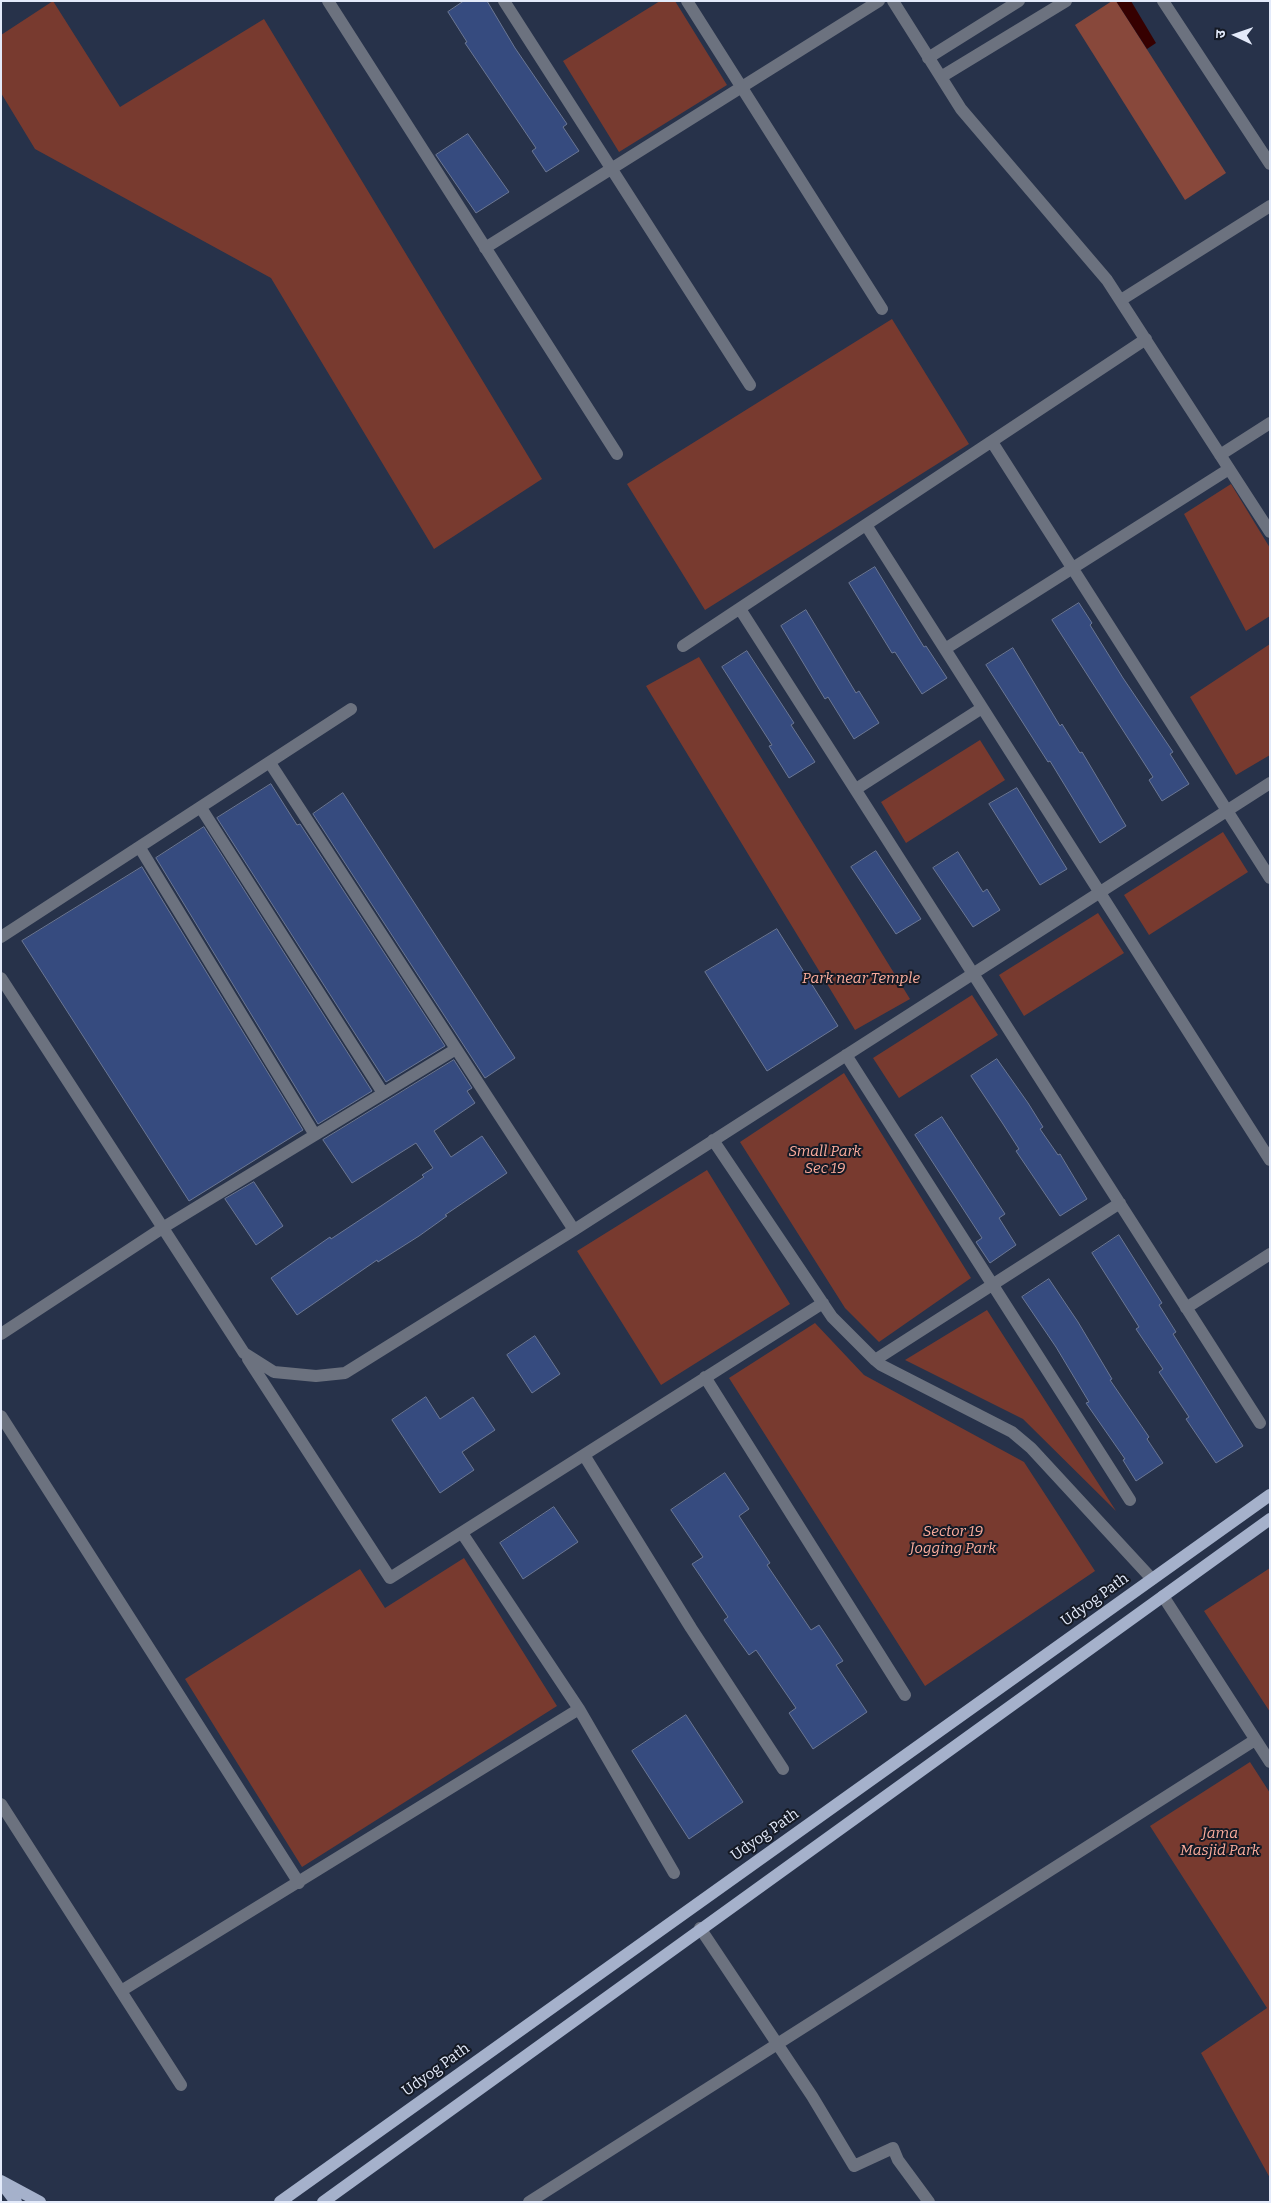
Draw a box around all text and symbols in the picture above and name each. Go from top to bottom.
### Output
north arrow [1211,10,1261,60]
text: उ [1212,30,1229,39]
park label: Park near Temple [802,970,920,988]
park label: Small Park Sec 19 [788,1143,862,1178]
park label: Sector 19 Jogging Park [910,1523,996,1558]
street label: Udyog Path [1058,1570,1132,1630]
street label: Udyog Path [728,1805,802,1865]
park label: Jama Masjid Park [1180,1825,1260,1860]
street label: Udyog Path [399,2040,473,2100]

